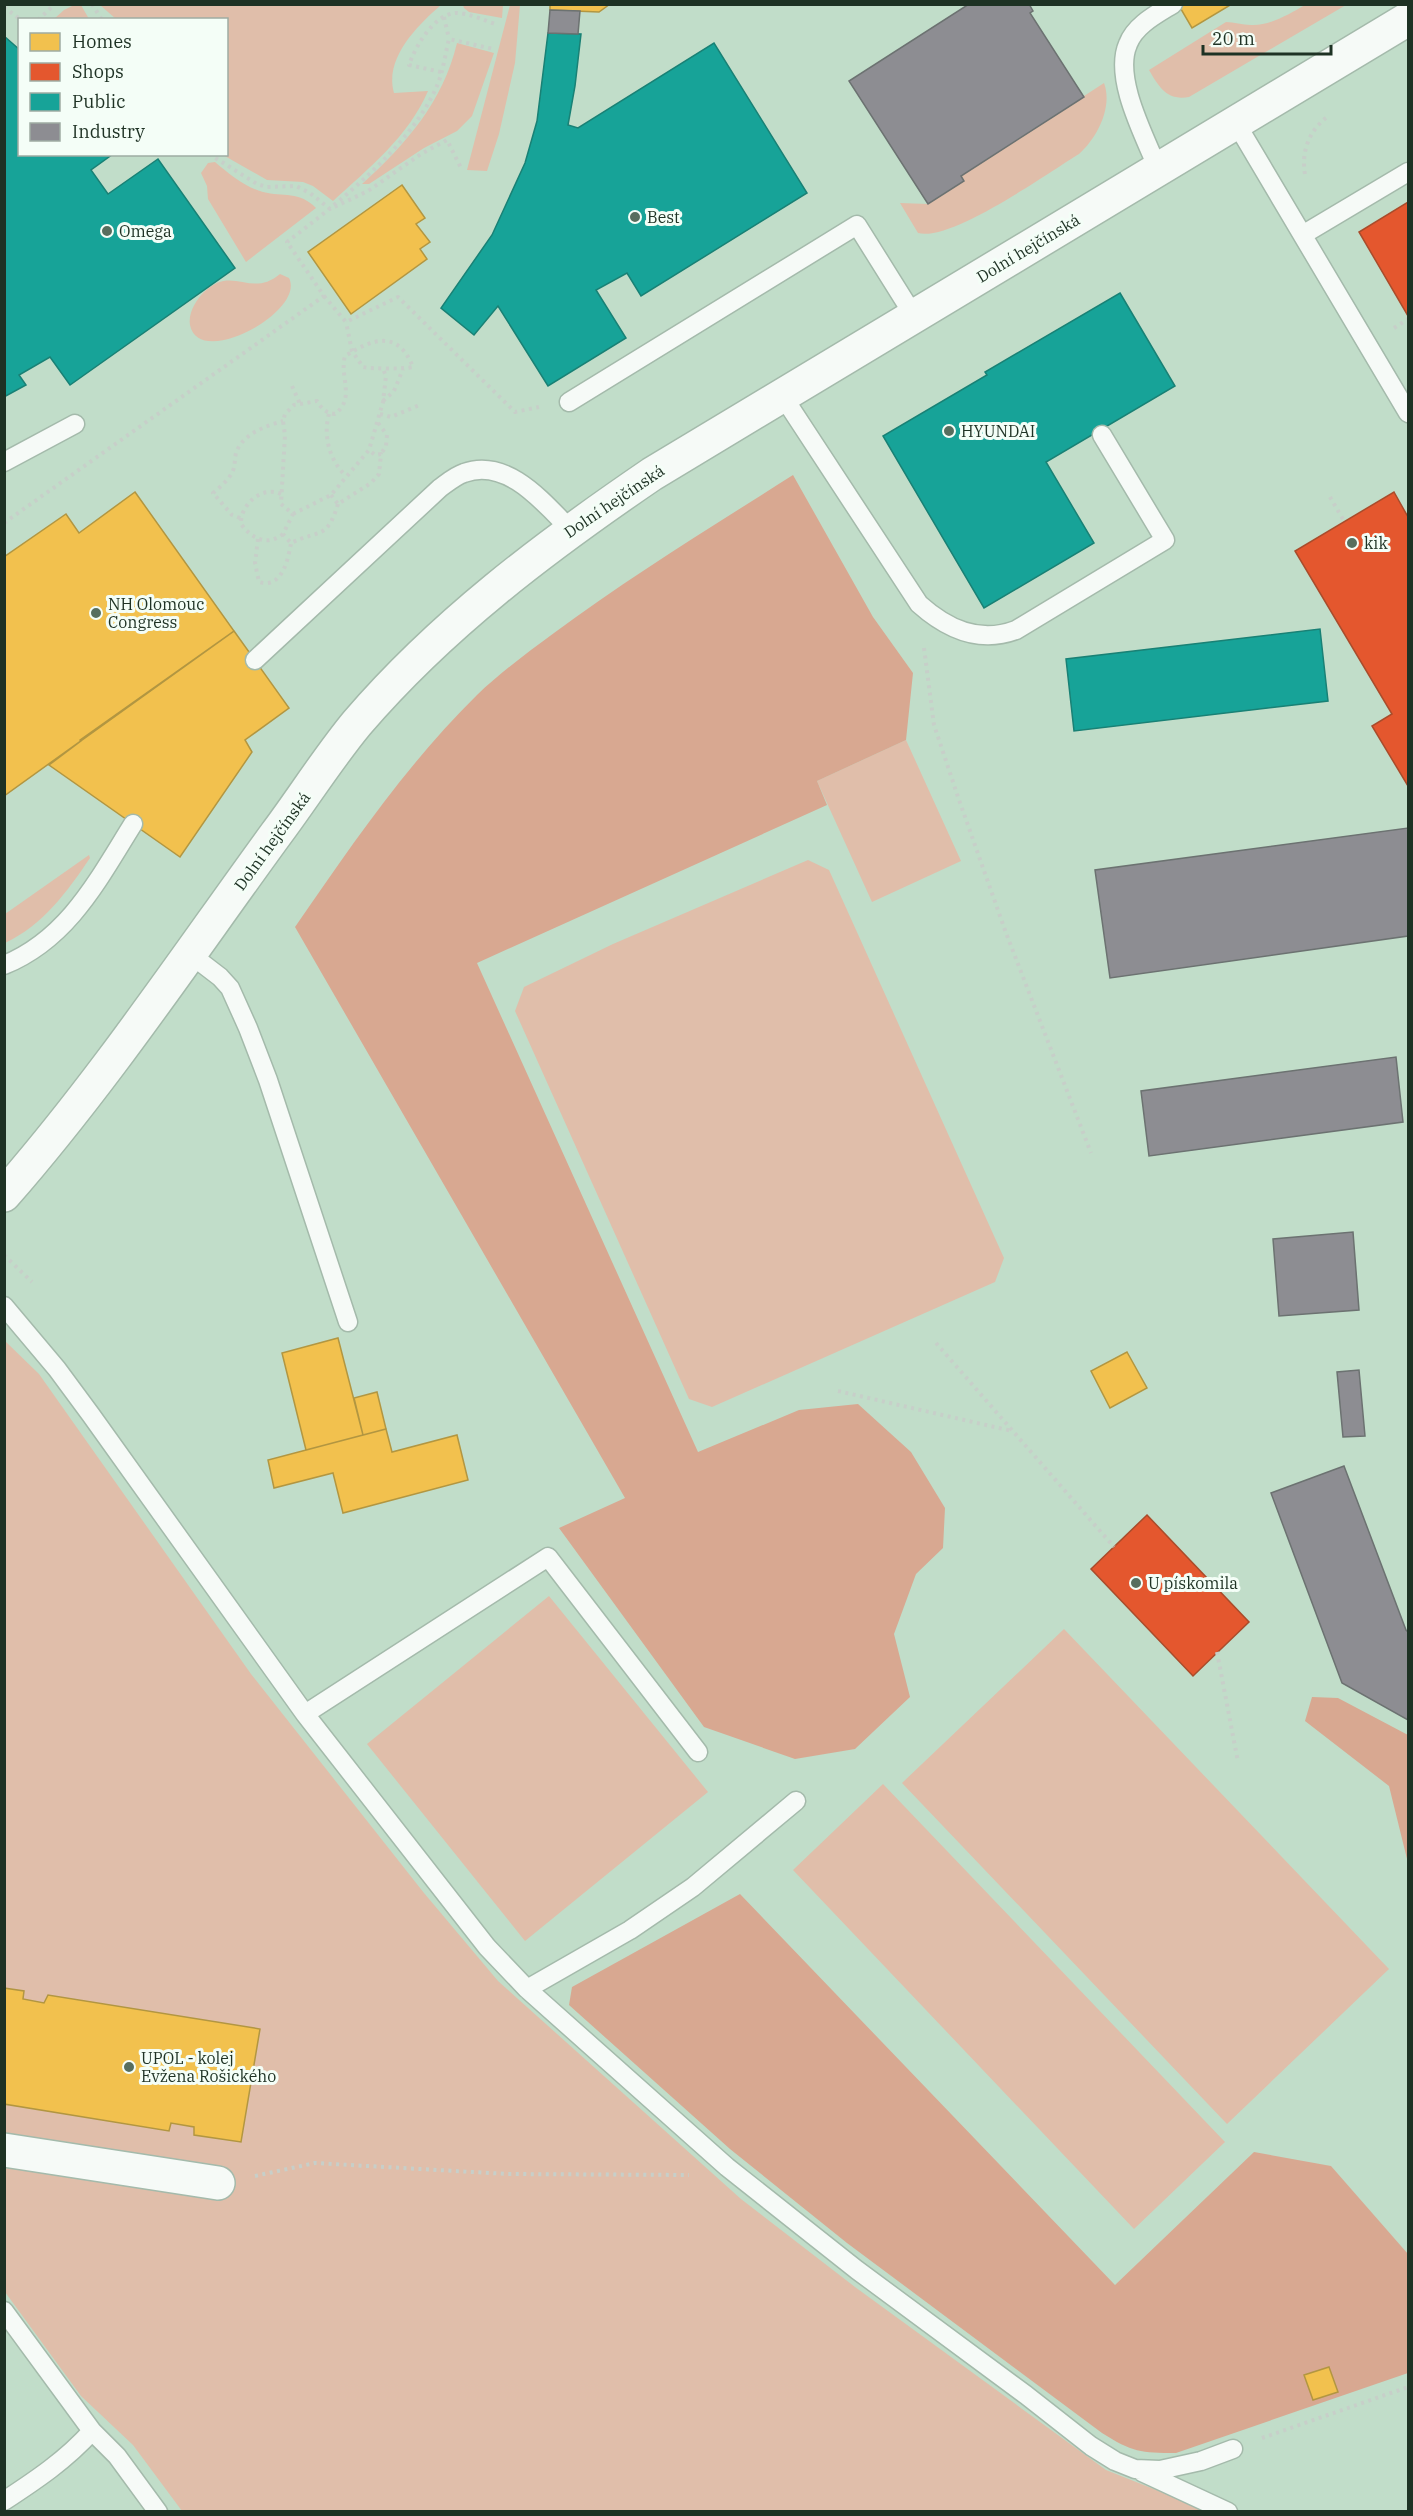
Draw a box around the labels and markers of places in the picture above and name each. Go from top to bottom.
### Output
place label: Best [647,207,680,227]
marker: Best [628,210,642,224]
place label: Omega [119,221,172,241]
marker: Omega [100,224,114,238]
place label: HYUNDAI [961,421,1035,441]
marker: HYUNDAI [942,424,956,438]
place label: kik [1364,533,1388,553]
marker: kik [1345,536,1359,550]
place label: NH Olomouc Congress [108,594,204,632]
marker: NH Olomouc Congress [89,606,103,620]
place label: U pískomila [1148,1573,1238,1593]
marker: U pískomila [1129,1576,1143,1590]
place label: UPOL - kolej Evžena Rošického [141,2048,276,2086]
marker: UPOL - kolej Evžena Rošického [122,2060,136,2074]

